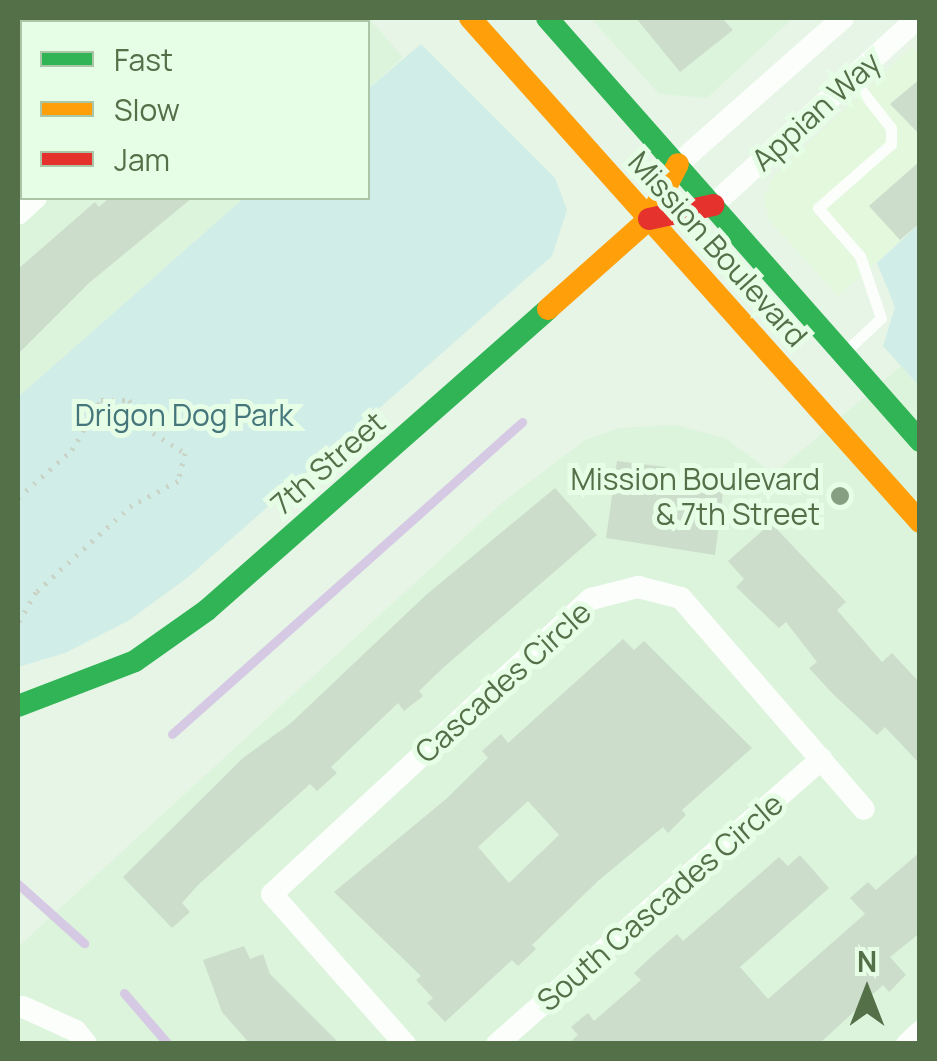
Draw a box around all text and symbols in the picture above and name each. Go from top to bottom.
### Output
legend [20,20,370,200]
text: Fast [114,39,173,80]
street label: Appian Way [744,44,888,178]
text: Slow [114,89,180,130]
text: Jam [114,139,170,180]
street label: Mission Boulevard [621,144,815,354]
park label: Drigon Dog Park [75,397,293,433]
street label: 7th Street [264,404,392,522]
place label: Mission Boulevard & 7th Street [571,461,820,532]
marker: Mission Boulevard & 7th Street [829,485,851,507]
street label: Cascades Circle [408,594,598,770]
street label: South Cascades Circle [530,786,790,1018]
north arrow [817,941,917,1041]
text: N [857,942,877,980]

